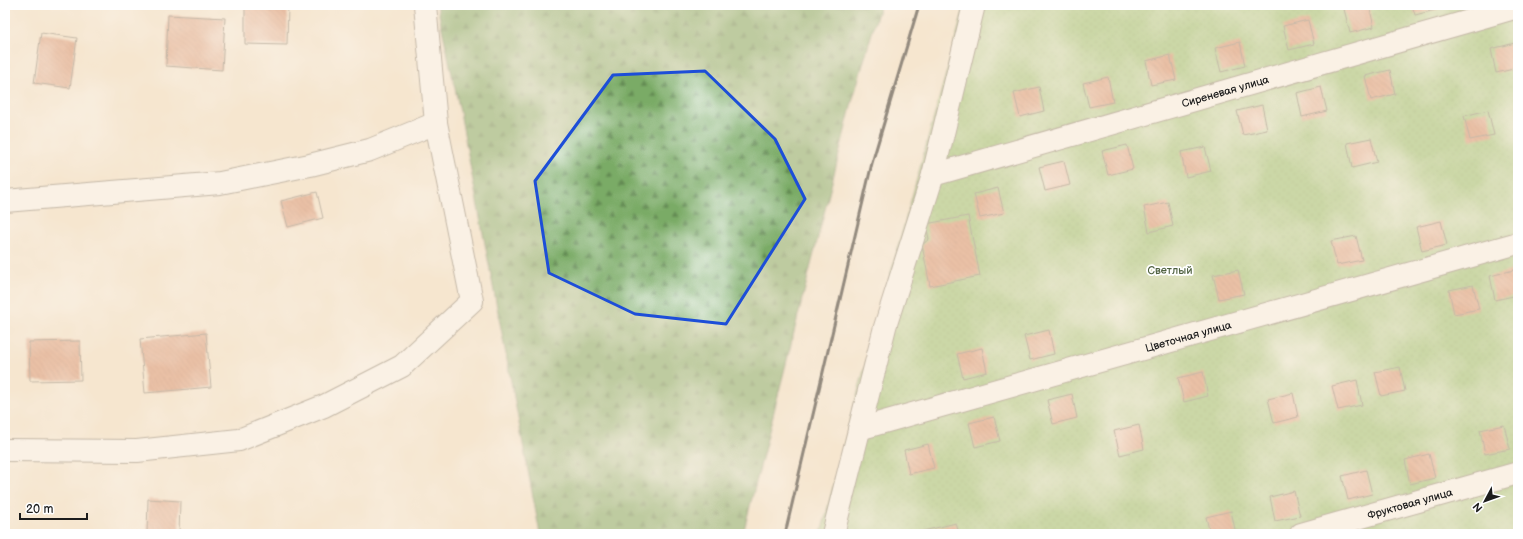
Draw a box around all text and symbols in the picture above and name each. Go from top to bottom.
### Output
street label: Сиреневая улица [1180,73,1271,110]
park label: Светлый [1148,264,1192,277]
street label: Цветочная улица [1144,318,1233,355]
north arrow [1465,481,1505,521]
street label: Фруктовая улица [1366,486,1455,522]
scale bar [20,495,87,521]
text: N [1470,500,1485,515]
text: 20 m [26,502,53,517]

